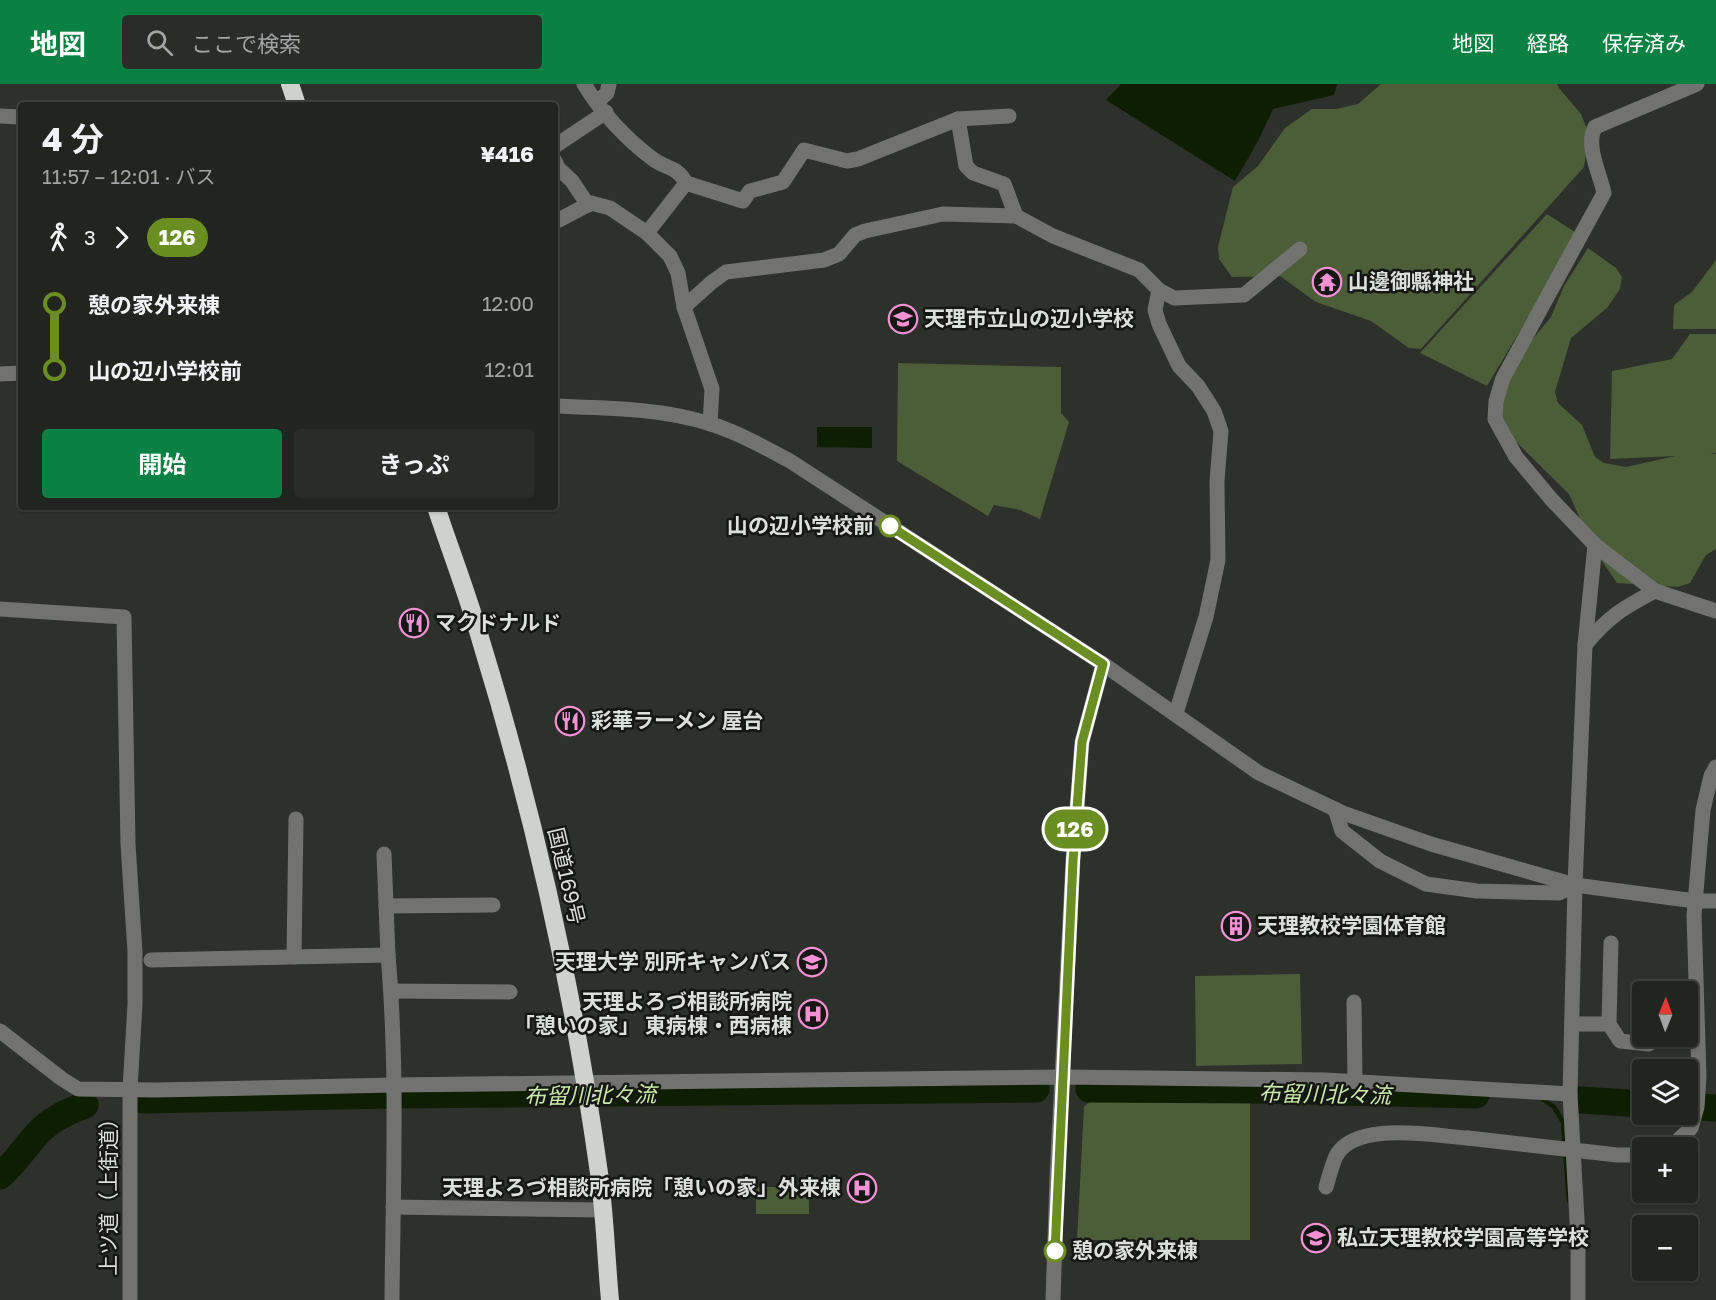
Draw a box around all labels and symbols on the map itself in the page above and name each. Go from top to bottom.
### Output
temple icon: 山邊御縣神社 [1311,266,1343,298]
place label: 山邊御縣神社 [1348,268,1474,294]
school or university icon: 天理市立山の辺小学校 [887,303,919,335]
place label: 天理市立山の辺小学校 [924,305,1134,331]
place label: 山の辺小学校前 [727,512,874,538]
marker: 山の辺小学校前 [879,515,901,537]
restaurant icon: マクドナルド [398,607,430,639]
place label: マクドナルド [435,609,561,635]
restaurant icon: 彩華ラーメン 屋台 [554,705,586,737]
place label: 彩華ラーメン 屋台 [591,707,763,733]
line badge: 126 [1040,810,1110,848]
street label: 国道169号 [543,825,591,927]
building icon: 天理教校学園体育館 [1220,910,1252,942]
place label: 天理教校学園体育館 [1257,912,1446,938]
school or university icon: 天理大学 別所キャンパス [796,946,828,978]
place label: 天理大学 別所キャンパス [555,948,791,974]
north arrow [1632,981,1698,1047]
place label: 天理よろづ相談所病院 「憩いの家」 東病棟・西病棟 [514,988,792,1038]
hospital icon: 天理よろづ相談所病院 「憩いの家」 東病棟・西病棟 [797,998,829,1030]
water label: 布留川北々流 [1259,1079,1394,1108]
water label: 布留川北々流 [524,1080,659,1109]
street label: 上ツ道（上街道） [95,1108,121,1276]
hospital icon: 天理よろづ相談所病院「憩いの家」外来棟 [846,1172,878,1204]
place label: 天理よろづ相談所病院「憩いの家」外来棟 [442,1174,841,1200]
school or university icon: 私立天理教校学園高等学校 [1300,1222,1332,1254]
place label: 私立天理教校学園高等学校 [1337,1224,1589,1250]
place label: 憩の家外来棟 [1072,1237,1198,1263]
marker: 憩の家外来棟 [1044,1240,1066,1262]

